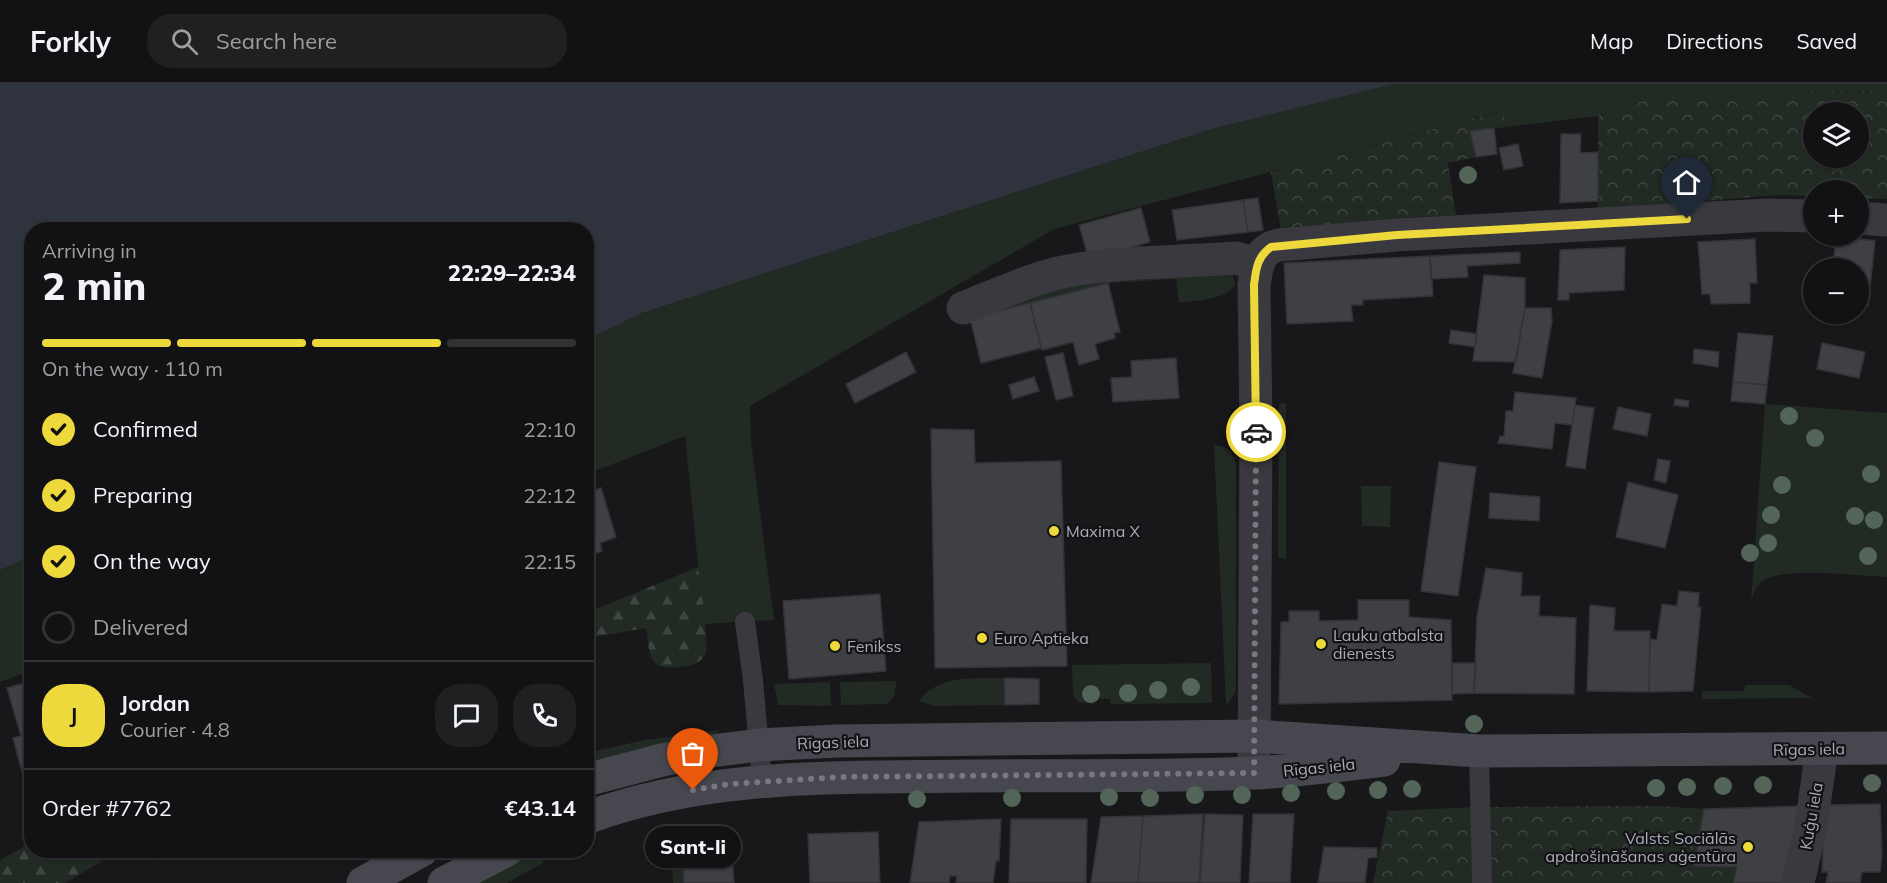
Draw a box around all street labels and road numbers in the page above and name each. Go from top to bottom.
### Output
street label: Rīgas iela [797,731,869,753]
street label: Rīgas iela [1773,738,1845,760]
street label: Rīgas iela [1282,753,1356,781]
street label: Kuģu iela [1795,781,1827,851]

